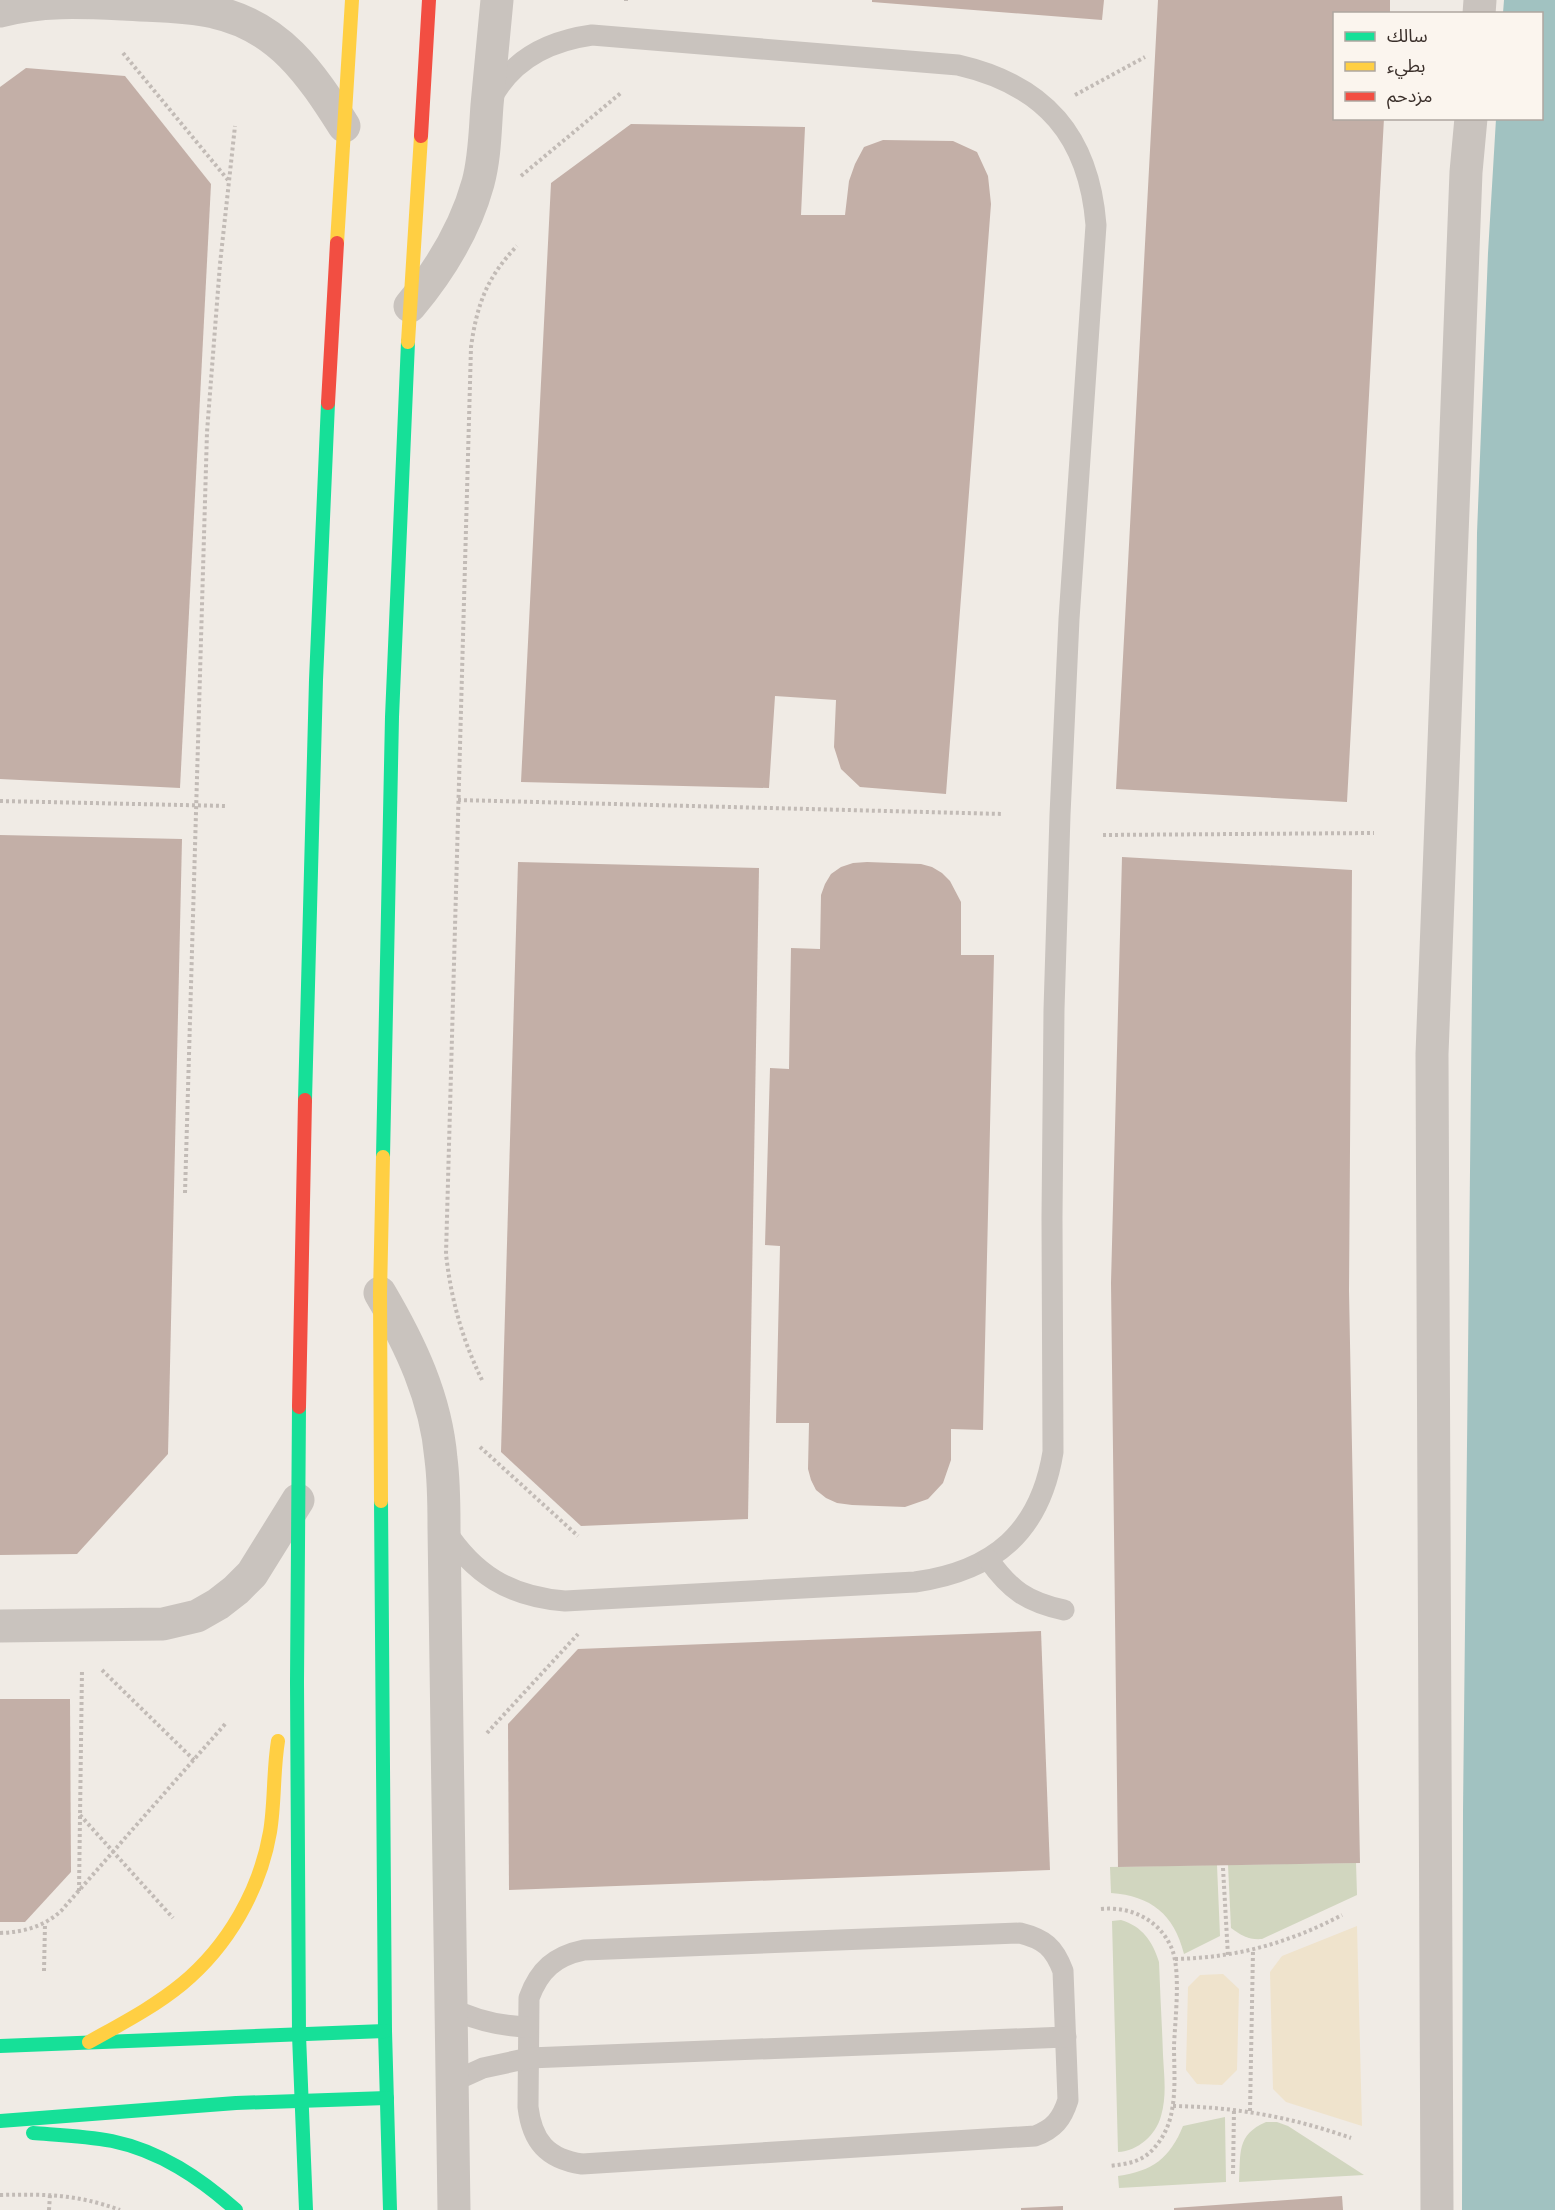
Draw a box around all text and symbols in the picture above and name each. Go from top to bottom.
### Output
legend [1333,12,1543,120]
text: سالك [1387,25,1428,47]
text: بطيء [1387,55,1425,79]
text: مزدحم [1387,85,1432,109]

